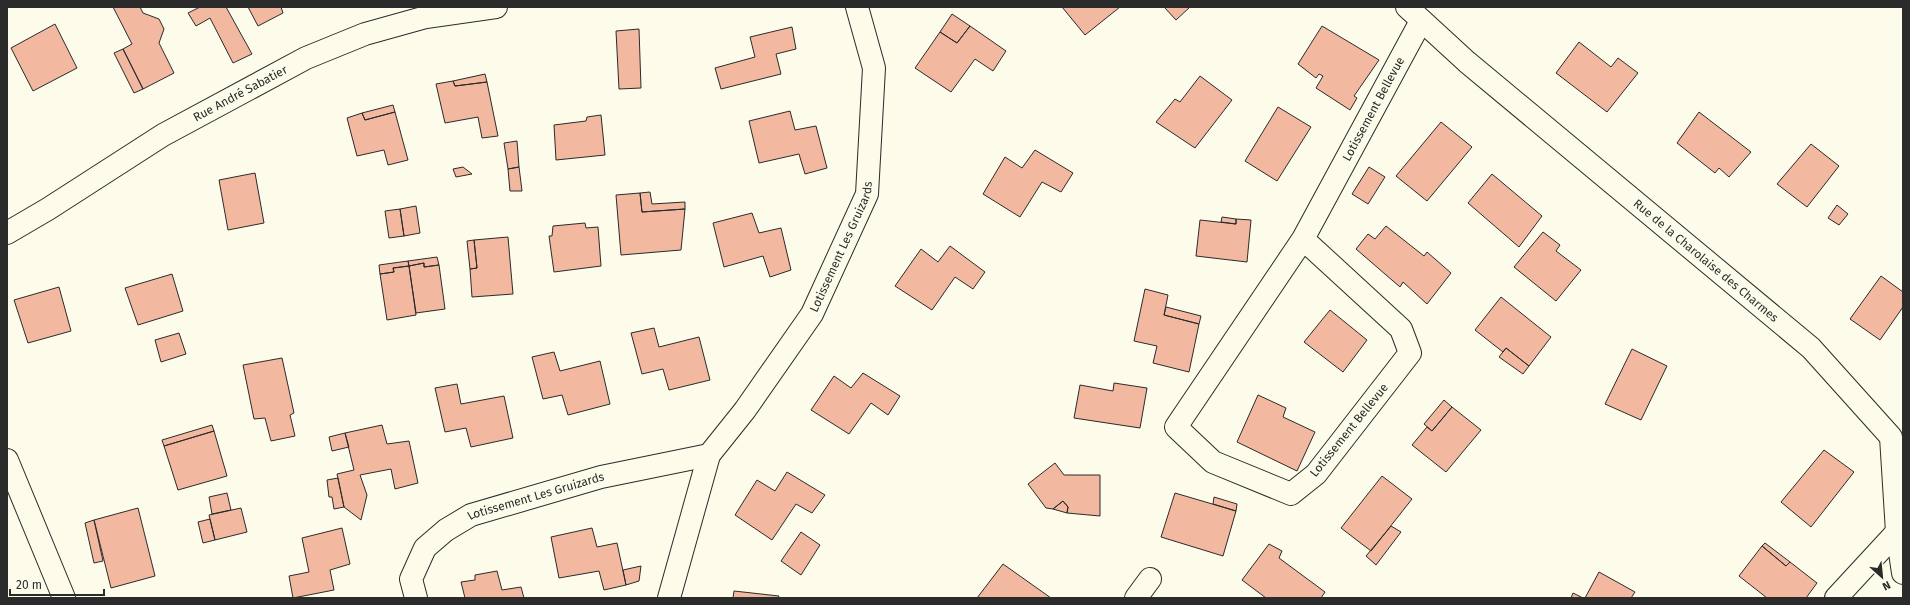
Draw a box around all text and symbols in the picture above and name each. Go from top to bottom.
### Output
street label: Lotissement Bellevue [1340,54,1407,163]
street label: Rue André Sabatier [191,62,290,124]
street label: Lotissement Les Gruizards [807,181,875,314]
street label: Rue de la Charolaise des Charmes [1631,196,1781,325]
street label: Lotissement Bellevue [1307,380,1391,480]
street label: Lotissement Les Gruizards [464,469,606,523]
north arrow [1862,557,1902,597]
scale bar [10,571,104,597]
text: 20 m [16,578,42,592]
text: N [1880,578,1893,593]

